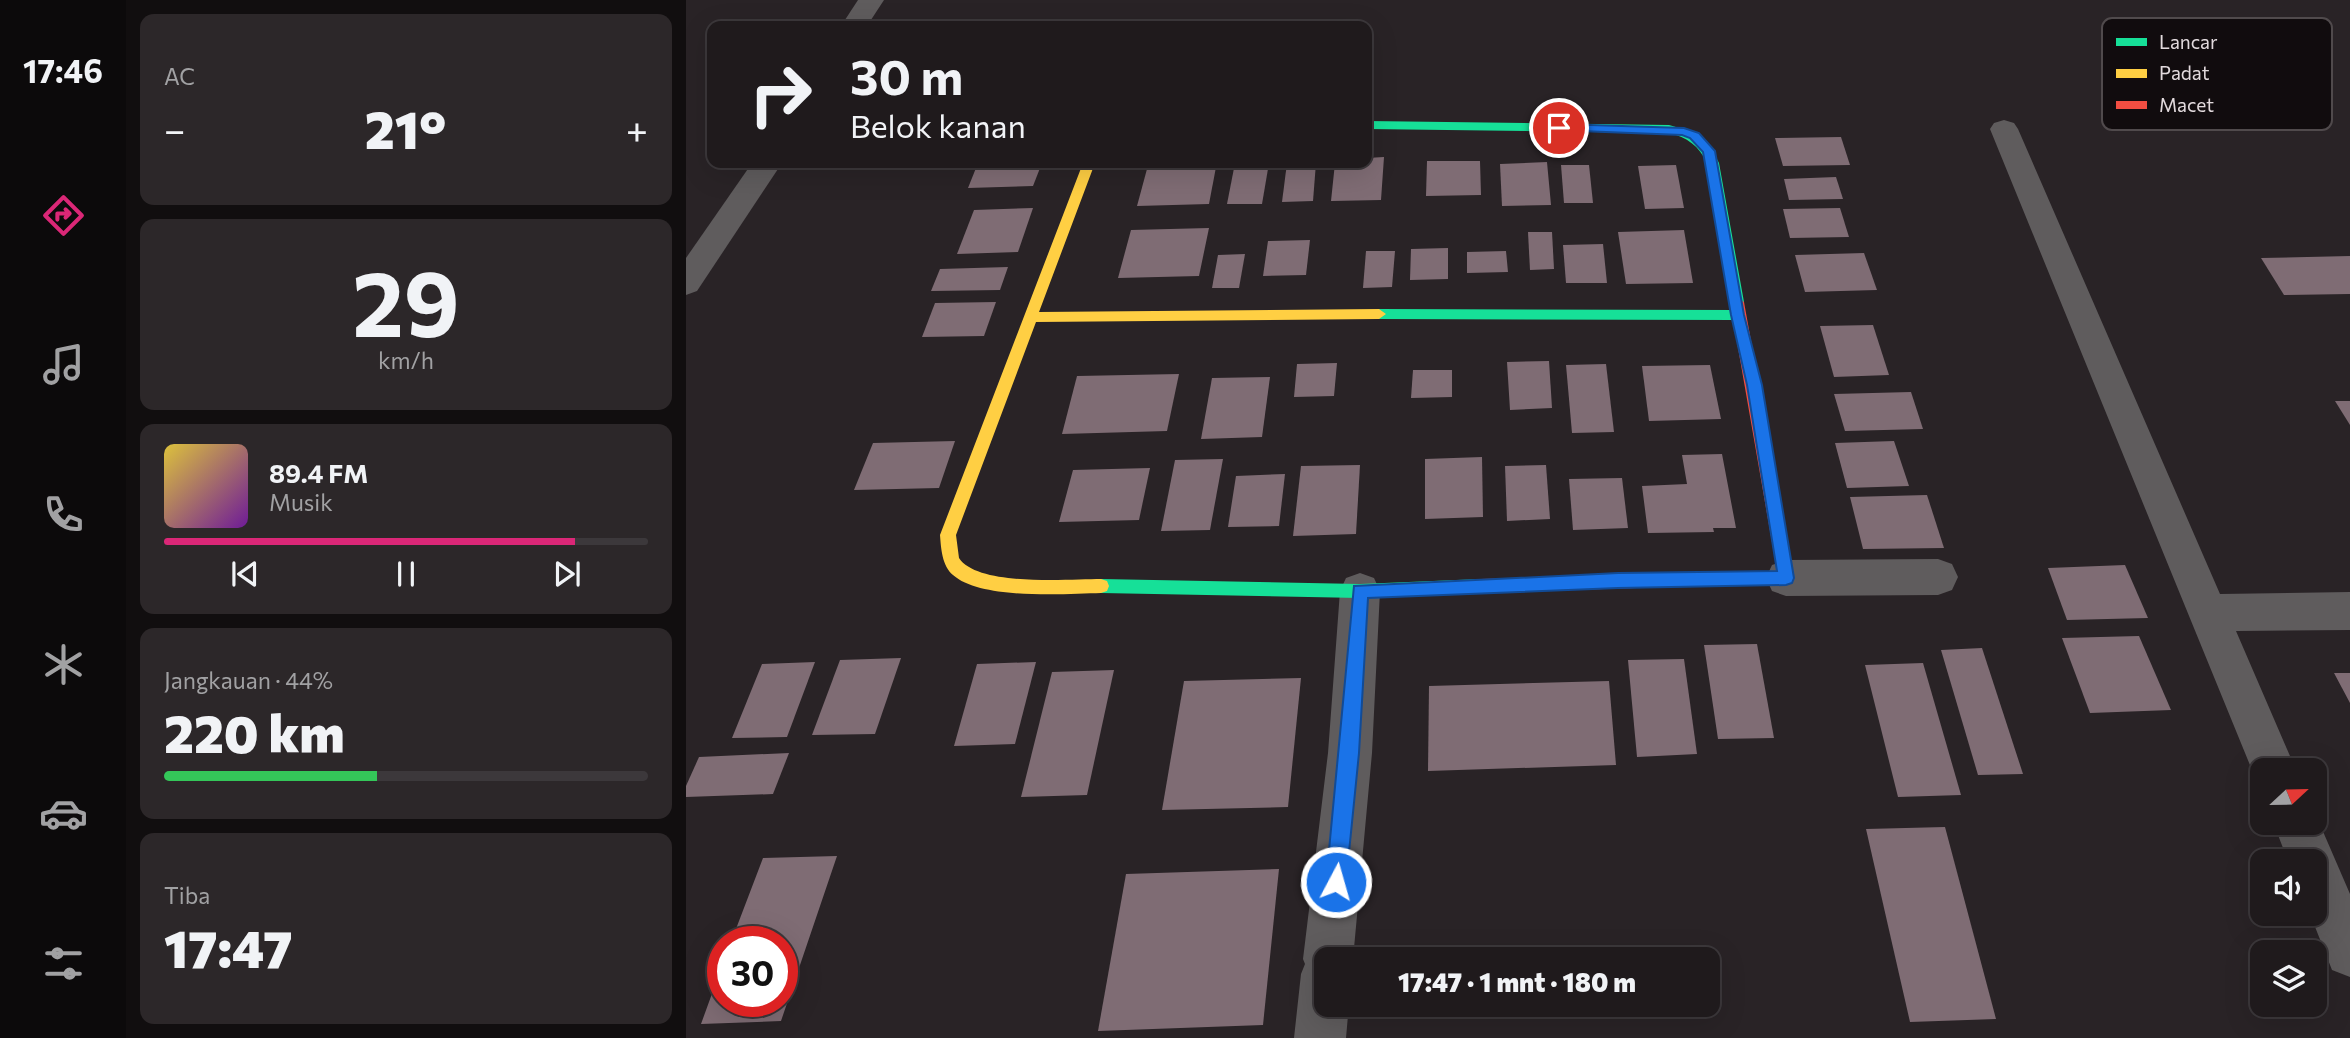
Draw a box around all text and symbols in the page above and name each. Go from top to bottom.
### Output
legend [2102,18,2332,130]
text: Lancar [2159,30,2218,53]
text: 30 m [850,45,963,105]
icon: right [735,49,826,140]
text: 17:46 [23,50,103,90]
text: Padat [2159,61,2210,84]
text: AC [164,62,195,90]
text: Macet [2159,93,2214,116]
text: 21° [365,96,446,160]
pin [1529,98,1589,158]
text: − [164,105,186,152]
text: + [626,105,648,152]
text: Belok kanan [850,105,1026,145]
icon: arrive [1540,109,1578,147]
icon: directions [39,191,88,240]
text: 29 [352,244,460,356]
icon: music [39,340,88,389]
text: km/h [378,346,434,374]
text: 89.4 FM [269,457,368,488]
text: Musik [269,488,333,516]
icon: phone [39,490,88,539]
icon: previous [226,555,264,593]
icon: pause [387,555,425,593]
icon: next [548,555,586,593]
icon: climate [39,640,88,689]
text: Jangkauan · 44% [164,666,333,694]
text: 220 km [164,700,345,764]
north arrow [2250,758,2328,835]
map controls [2250,758,2327,1017]
icon: car [39,789,88,838]
position arrow [1299,845,1373,919]
button: sound [2250,849,2327,926]
text: Tiba [164,881,210,909]
text: 17:47 [164,915,293,979]
speed limit sign: 30 [707,926,798,1017]
icon: filters [39,939,88,988]
button: layers [2250,940,2327,1017]
text: 17:47 · 1 mnt · 180 m [1398,966,1636,997]

